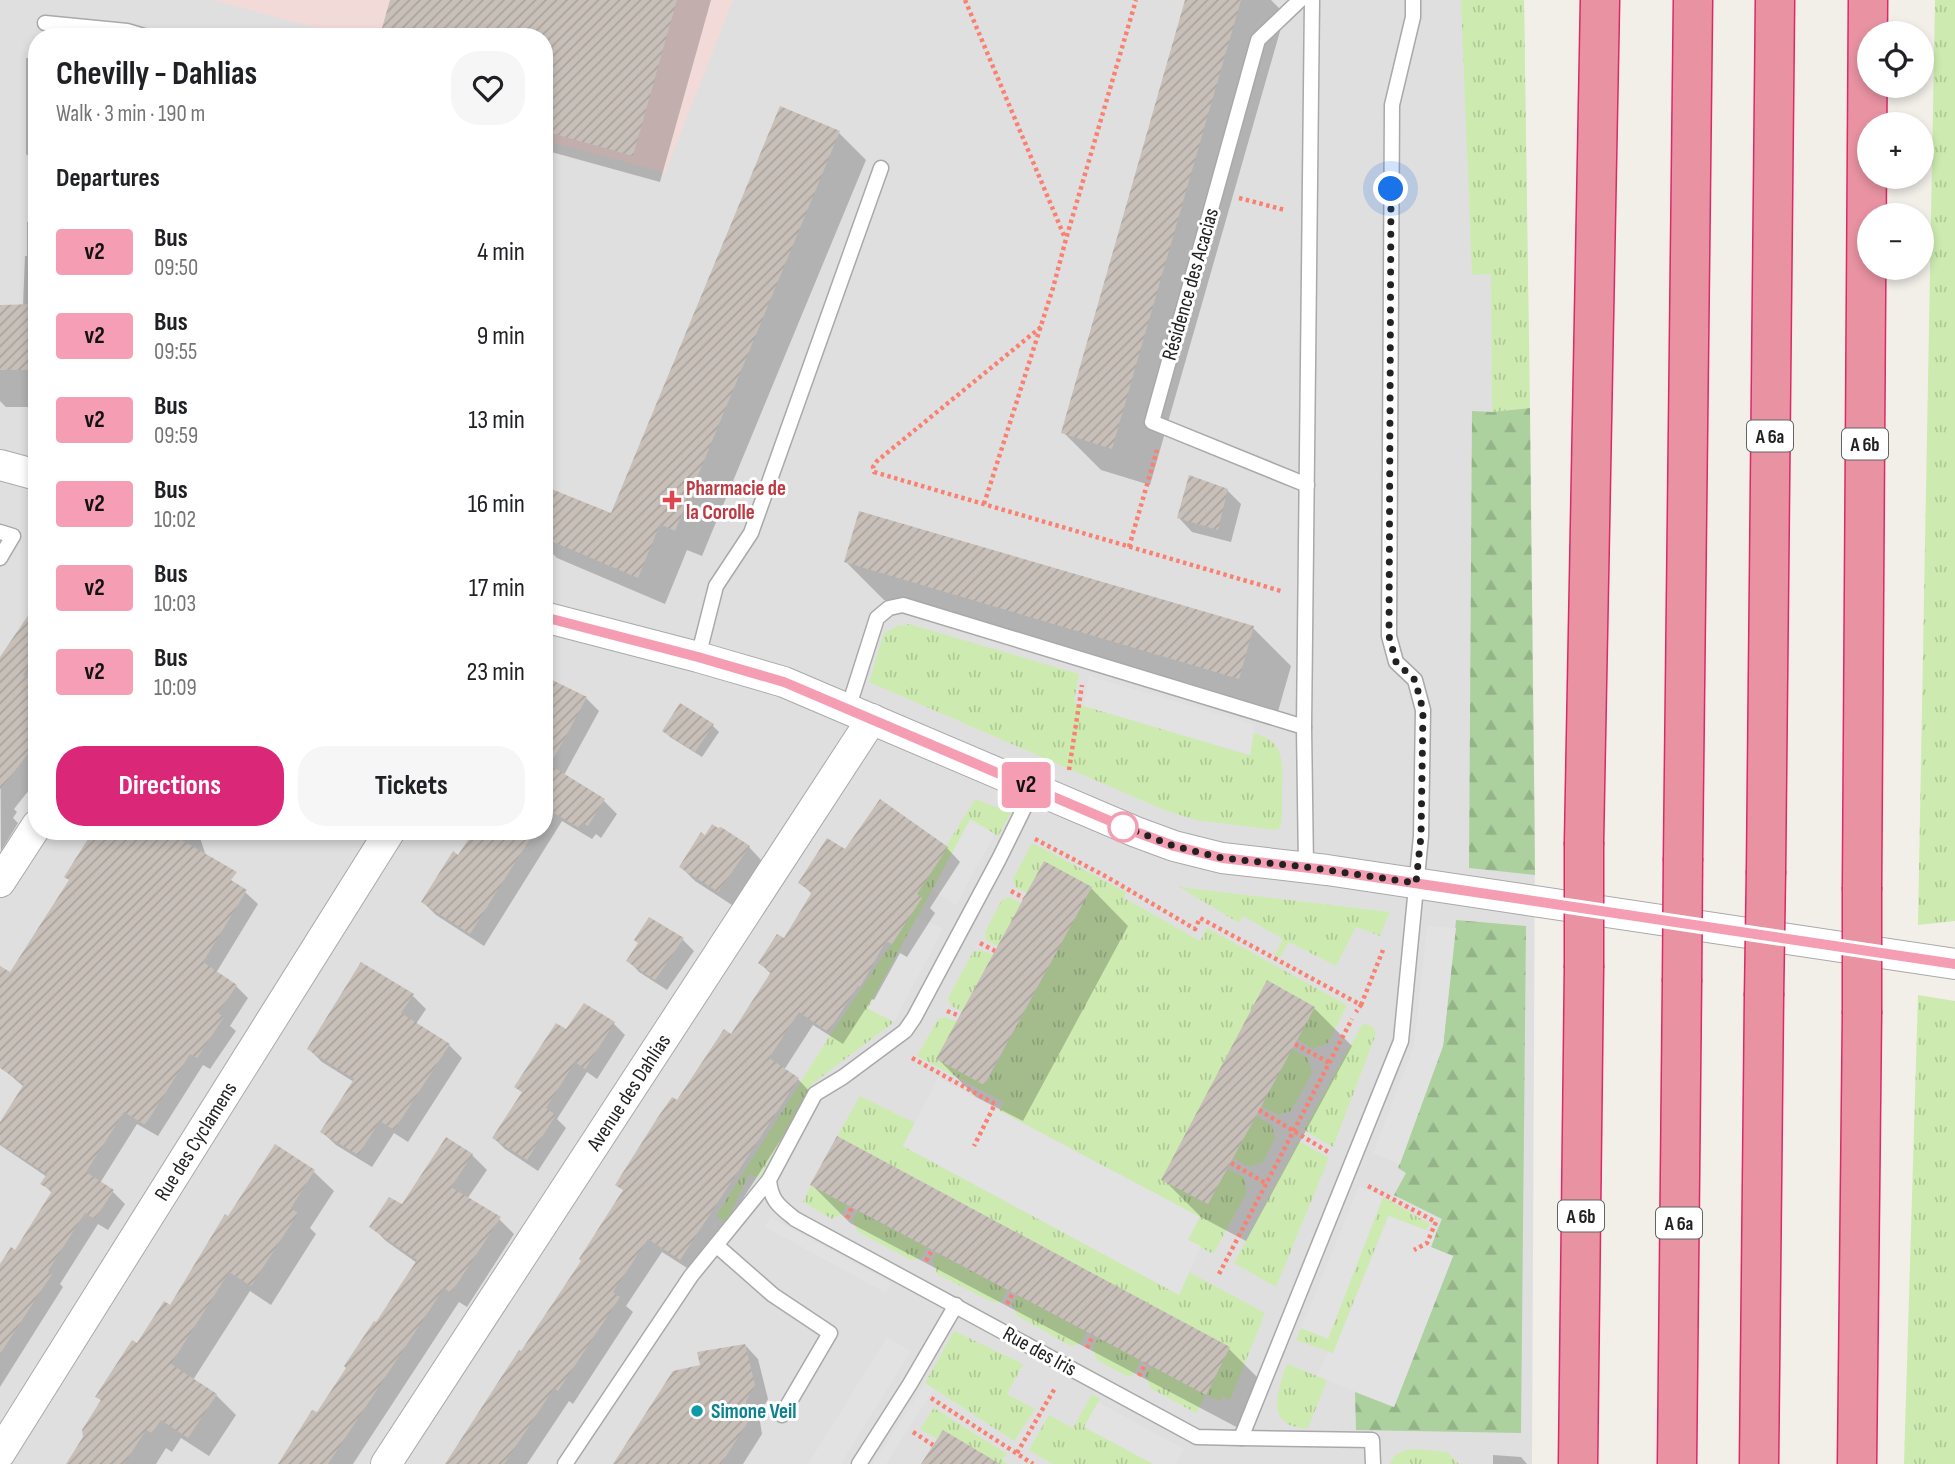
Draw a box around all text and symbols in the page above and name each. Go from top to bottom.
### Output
map controls [1857,21,1934,280]
button: locate [1857,21,1934,98]
button: heart [451,51,525,125]
text: Chevilly - Dahlias [56,54,257,94]
text: Walk · 3 min · 190 m [56,100,205,128]
button: + [1857,112,1934,189]
text: Departures [56,163,160,194]
your location [1373,171,1408,206]
button: − [1857,203,1934,280]
street label: Résidence des Acacias [1157,205,1224,363]
text: Bus [154,223,188,254]
text: v2 [84,237,105,266]
text: 4 min [477,237,525,268]
text: 09:50 [154,254,198,282]
text: Bus [154,307,188,338]
text: v2 [84,321,105,350]
text: 9 min [477,321,525,352]
text: 09:55 [154,338,197,366]
text: Bus [154,391,188,422]
text: v2 [84,405,105,434]
text: 13 min [468,405,525,436]
road number: A 6a [1747,420,1793,452]
text: 09:59 [154,422,198,450]
road number: A 6b [1842,428,1888,460]
text: Bus [154,475,188,506]
place label: Pharmacie de la Corolle [686,476,786,525]
text: v2 [84,489,105,518]
text: 16 min [468,489,525,520]
marker: Pharmacie de la Corolle [664,492,680,508]
text: 10:02 [154,506,196,534]
text: Bus [154,559,188,590]
text: v2 [84,573,105,602]
text: 17 min [469,573,525,604]
text: 10:03 [154,590,196,618]
text: Bus [154,643,188,674]
text: v2 [84,657,105,686]
text: 23 min [467,657,525,688]
text: 10:09 [154,674,197,702]
button: Directions [56,746,284,826]
button: Tickets [298,746,525,826]
line badge: v2 [995,762,1058,808]
text: v2 [1016,770,1036,799]
unlabelled marker [1108,812,1138,842]
street label: Avenue des Dahlias [581,1029,676,1156]
street label: Rue des Cyclamens [149,1078,242,1205]
road number: A 6b [1558,1200,1604,1232]
road number: A 6a [1656,1208,1702,1238]
street label: Rue des Iris [999,1321,1081,1382]
place label: Simone Veil [711,1399,796,1424]
marker: Simone Veil [689,1403,705,1419]

